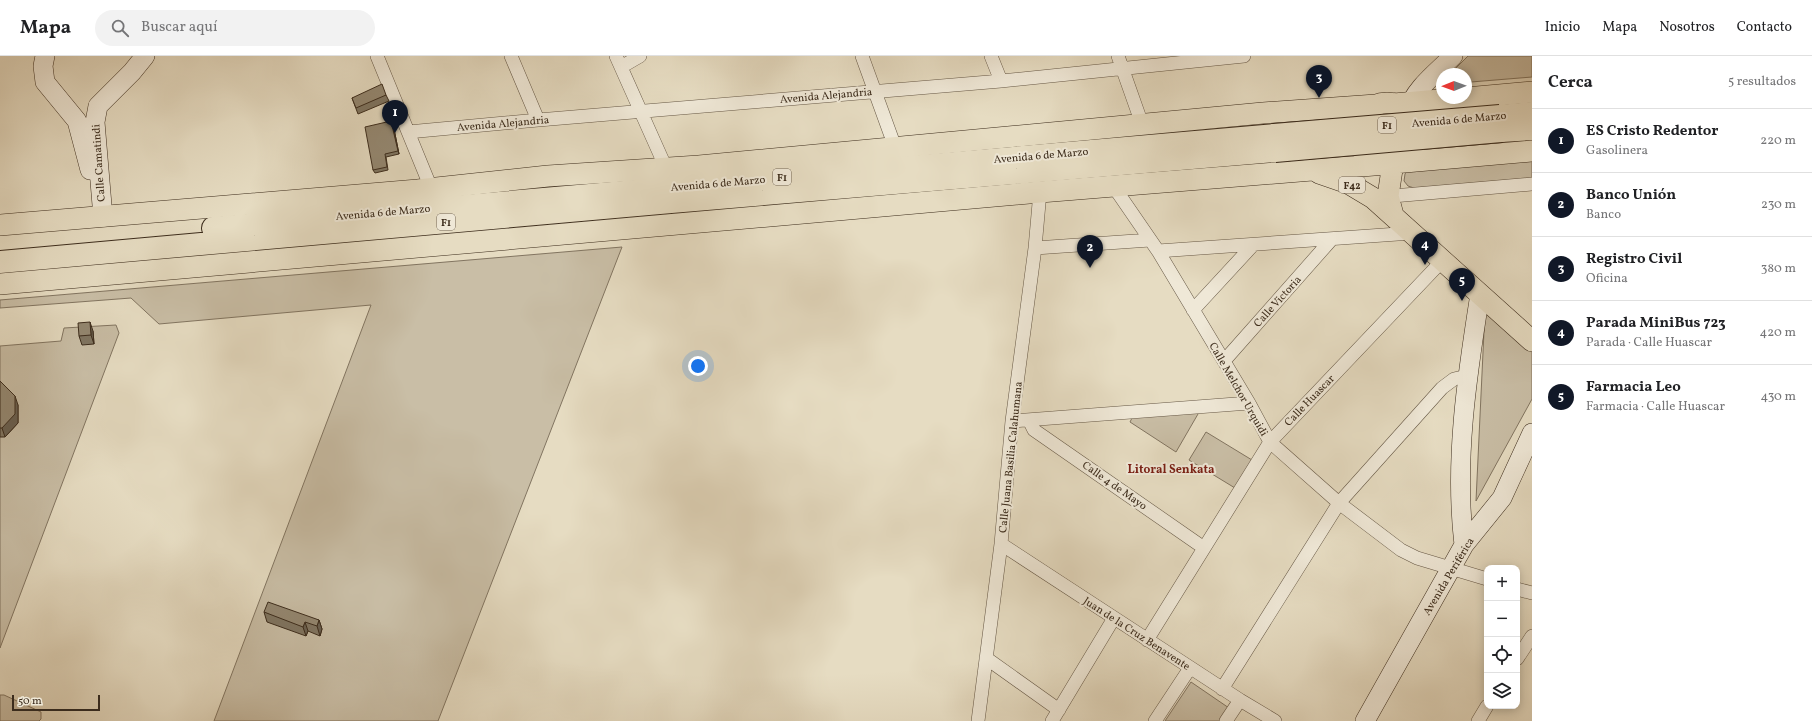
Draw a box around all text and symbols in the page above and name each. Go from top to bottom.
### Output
search box [95,10,375,46]
text: Mapa [20,15,71,41]
icon: search [109,17,131,39]
text: Buscar aquí [141,17,217,38]
text: Inicio [1545,18,1580,37]
text: Mapa [1602,18,1637,37]
text: Nosotros [1659,18,1715,37]
text: Contacto [1737,18,1792,37]
pin: 3 [1306,65,1332,98]
north arrow [1436,68,1472,104]
text: Cerca [1548,71,1593,94]
text: 5 resultados [1728,73,1796,91]
street label: Avenida Alejandria [779,85,874,108]
pin: 1 [382,100,408,133]
street label: Avenida 6 de Marzo [1411,109,1507,132]
street label: Avenida Alejandria [456,113,551,136]
road number: F1 [1378,117,1396,133]
text: ES Cristo Redentor [1586,121,1718,142]
street label: Calle Camatindi [89,124,110,202]
text: 1 [1558,132,1564,150]
text: 220 m [1760,132,1796,150]
text: Gasolinera [1586,142,1648,160]
street label: Avenida 6 de Marzo [993,145,1089,168]
road number: F1 [773,169,791,185]
street label: Avenida 6 de Marzo [670,173,766,196]
road number: F42 [1339,177,1365,193]
text: Banco Unión [1586,185,1676,206]
text: 2 [1558,196,1564,214]
text: 230 m [1761,196,1796,214]
street label: Avenida 6 de Marzo [335,202,431,225]
text: Banco [1586,206,1621,224]
road number: F1 [437,214,455,230]
pin: 4 [1412,232,1438,265]
pin: 2 [1077,235,1103,268]
text: Registro Civil [1586,249,1682,270]
text: 3 [1558,260,1564,278]
text: 380 m [1761,260,1796,278]
pin: 5 [1449,268,1475,301]
text: Oficina [1586,270,1628,288]
street label: Calle Victoria [1251,273,1306,331]
text: Parada MiniBus 723 [1586,313,1726,334]
text: 4 [1557,324,1565,342]
text: 420 m [1759,324,1796,342]
text: Parada · Calle Huascar [1586,334,1712,352]
street label: Calle Melchor Urquidi [1205,340,1271,439]
your location [688,356,708,376]
street label: Calle Huascar [1282,372,1339,430]
text: Farmacia Leo [1586,377,1681,398]
street label: Calle Juana Basilia Calahumana [996,380,1027,534]
text: 5 [1558,388,1564,406]
text: 430 m [1760,388,1796,406]
text: Farmacia · Calle Huascar [1586,398,1725,416]
street label: Calle 4 de Mayo [1079,458,1150,514]
district label: Litoral Senkata [1128,462,1215,478]
street label: Avenida Periférica [1420,535,1479,619]
map controls [1484,565,1520,709]
button: + [1484,565,1520,601]
street label: Juan de la Cruz Benavente [1080,594,1193,674]
button: − [1484,601,1520,637]
button: locate [1484,637,1520,673]
button: layers [1484,673,1520,709]
scale bar [12,693,100,712]
text: 50 m [18,694,42,709]

